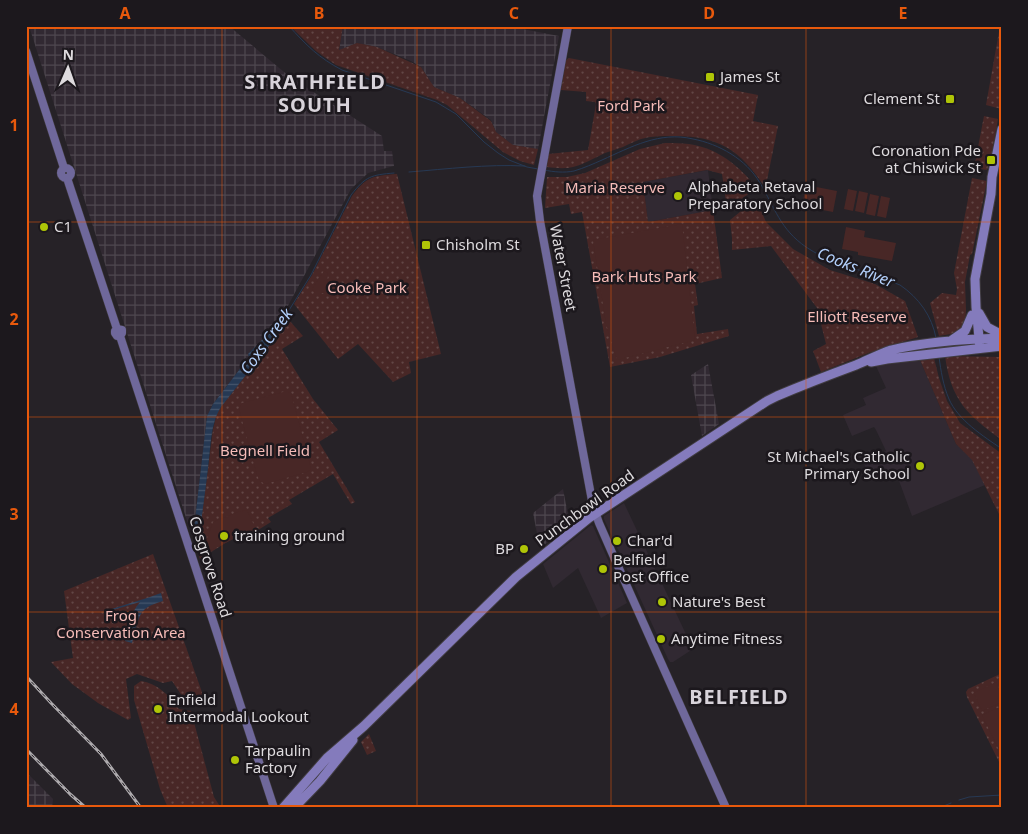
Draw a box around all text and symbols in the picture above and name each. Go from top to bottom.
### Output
text: A [119,2,131,24]
text: B [314,2,324,24]
text: C [509,2,519,24]
text: D [703,2,715,24]
text: E [899,2,908,24]
north arrow [42,42,92,92]
text: N [62,45,74,64]
place label: James St [718,66,780,86]
district label: STRATHFIELD SOUTH [244,68,386,118]
marker: James St [704,71,716,83]
place label: Clement St [863,88,941,108]
marker: Clement St [944,93,956,105]
park label: Ford Park [597,95,665,115]
text: 1 [9,114,19,136]
place label: Coronation Pde at Chiswick St [871,140,982,177]
marker: Coronation Pde at Chiswick St [985,154,997,166]
place label: Alphabeta Retaval Preparatory School [688,176,822,213]
park label: Maria Reserve [565,177,665,197]
marker: Alphabeta Retaval Preparatory School [672,190,684,202]
place label: C1 [54,216,72,236]
marker: C1 [38,221,50,233]
street label: Water Street [546,223,582,313]
place label: Chisholm St [436,234,520,254]
marker: Chisholm St [420,239,432,251]
water label: Cooks River [814,242,898,293]
park label: Bark Huts Park [592,266,696,286]
park label: Cooke Park [327,277,407,297]
water label: Coxs Creek [235,303,298,378]
park label: Elliott Reserve [807,306,907,326]
text: 2 [9,308,19,330]
park label: Begnell Field [220,440,310,460]
place label: St Michael's Catholic Primary School [767,446,910,483]
marker: St Michael's Catholic Primary School [914,460,926,472]
street label: Punchbowl Road [531,465,638,550]
text: 3 [9,503,19,525]
street label: Cosgrove Road [185,513,237,620]
place label: training ground [234,525,345,545]
marker: training ground [218,530,230,542]
place label: Char'd [627,530,673,550]
marker: Char'd [611,535,623,547]
place label: BP [495,538,514,558]
marker: BP [518,543,530,555]
place label: Belfield Post Office [613,549,689,586]
marker: Belfield Post Office [597,563,609,575]
place label: Nature's Best [672,591,766,611]
marker: Nature's Best [656,596,668,608]
park label: Frog Conservation Area [56,605,186,642]
place label: Anytime Fitness [671,628,782,648]
marker: Anytime Fitness [655,633,667,645]
district label: BELFIELD [689,683,789,710]
place label: Enfield Intermodal Lookout [168,689,309,726]
text: 4 [9,698,19,720]
marker: Enfield Intermodal Lookout [152,703,164,715]
place label: Tarpaulin Factory [245,740,311,777]
marker: Tarpaulin Factory [229,754,241,766]

